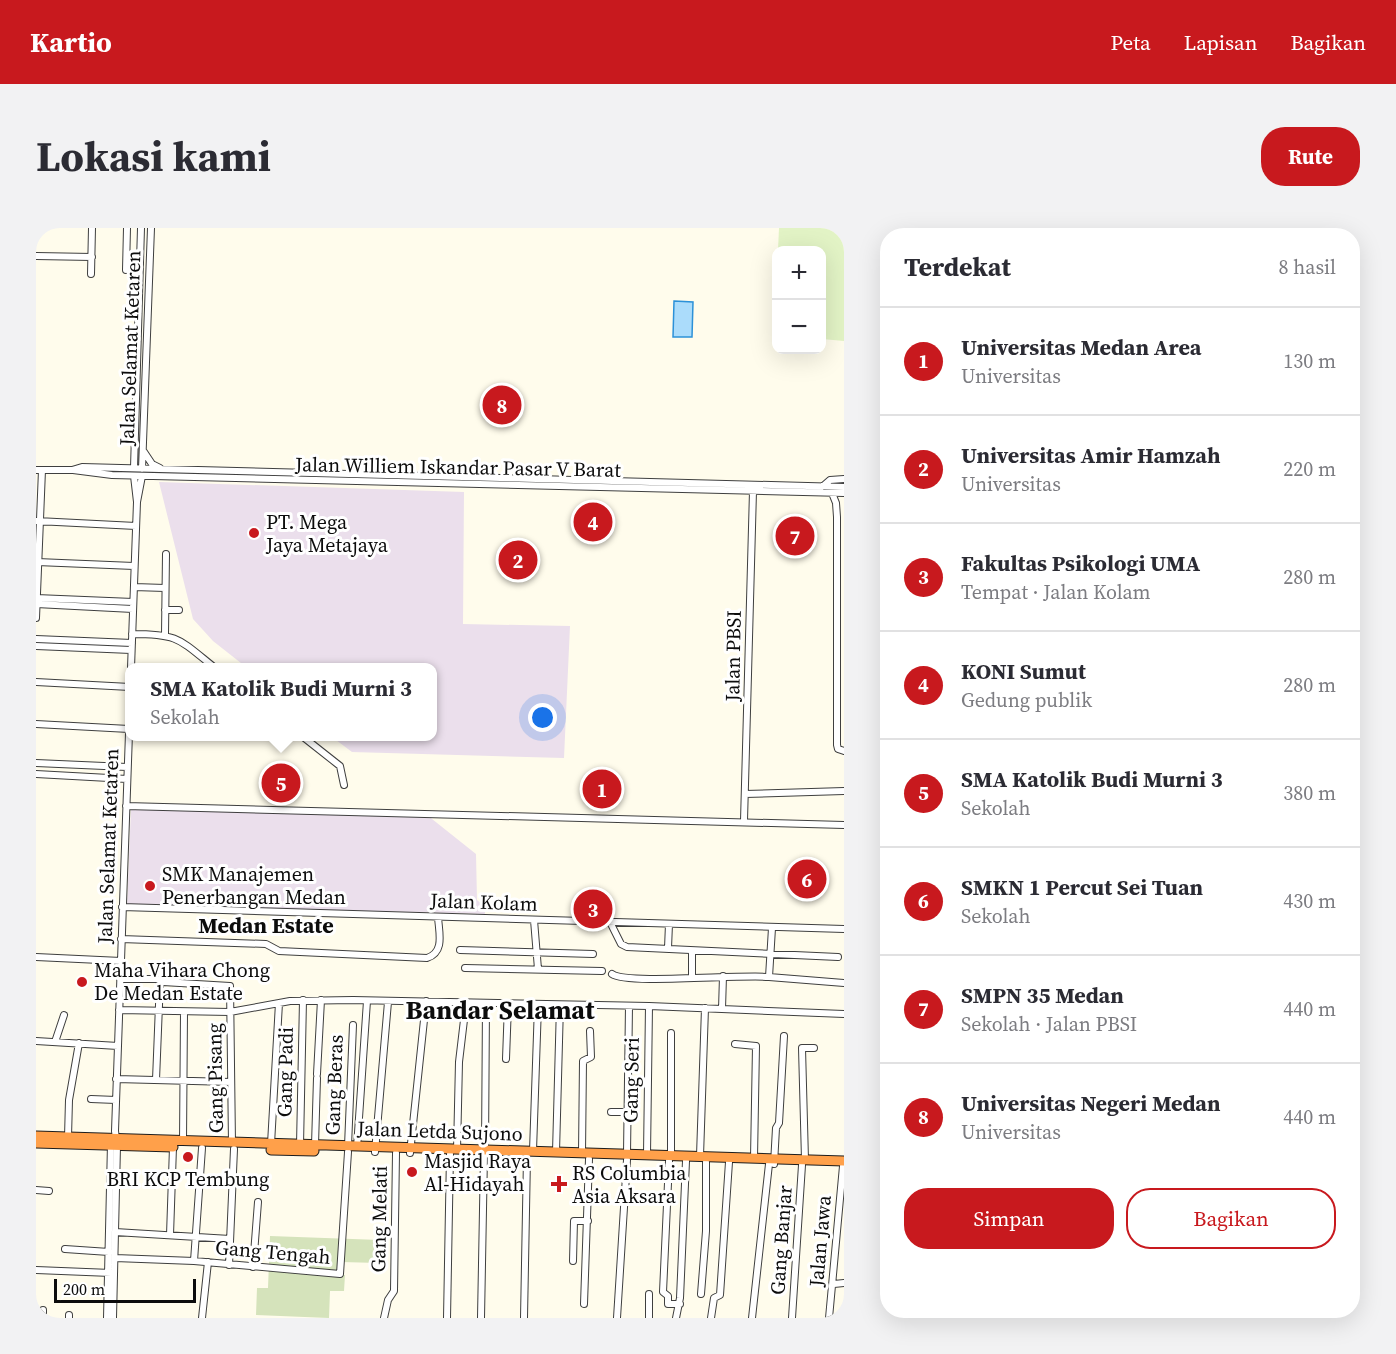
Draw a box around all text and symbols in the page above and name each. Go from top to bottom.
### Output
text: Kartio [30,23,112,61]
text: Peta [1110,28,1151,57]
text: Lapisan [1184,28,1257,57]
text: Bagikan [1290,28,1366,57]
text: Lokasi kami [36,127,271,185]
button: Rute [1261,127,1360,186]
map controls [772,246,826,354]
button: + [772,246,826,300]
text: Terdekat [904,249,1011,285]
street label: Jalan Selamat Ketaren [113,250,147,447]
text: 8 hasil [1279,253,1336,281]
button: − [772,300,826,354]
text: Universitas Medan Area [961,332,1202,362]
text: 1 [918,347,929,375]
text: 130 m [1283,347,1336,375]
text: Universitas [961,362,1061,390]
pin: 8 [482,382,522,428]
text: Universitas Amir Hamzah [961,440,1221,470]
street label: Jalan Williem Iskandar Pasar V Barat [294,450,622,484]
text: 2 [918,455,929,483]
text: 220 m [1283,455,1336,483]
text: Universitas [961,470,1061,498]
pin: 4 [574,500,612,544]
place label: PT. Mega Jaya Metajaya [265,508,389,559]
pin: 7 [776,514,814,558]
marker: PT. Mega Jaya Metajaya [247,526,261,540]
pin: 2 [498,538,538,582]
text: Fakultas Psikologi UMA [961,548,1200,578]
text: 3 [918,563,929,591]
text: 280 m [1283,563,1336,591]
text: Tempat · Jalan Kolam [961,578,1151,606]
street label: Jalan PBSI [718,610,748,703]
text: KONI Sumut [961,656,1086,686]
popup [125,663,437,741]
text: 4 [918,671,929,699]
text: 280 m [1283,671,1336,699]
text: SMA Katolik Budi Murni 3 [150,673,412,703]
text: Gedung publik [961,686,1092,714]
text: Sekolah [150,703,220,731]
your location [528,703,557,732]
street label: Jalan Selamat Ketaren [91,748,125,945]
pin: 5 [262,760,300,806]
text: SMA Katolik Budi Murni 3 [961,764,1223,794]
pin: 1 [582,766,622,812]
text: 5 [918,779,929,807]
text: 380 m [1283,779,1336,807]
text: Sekolah [961,794,1031,822]
pin: 6 [788,856,826,902]
place label: SMK Manajemen Penerbangan Medan [162,860,346,911]
text: SMKN 1 Percut Sei Tuan [961,872,1203,902]
marker: SMK Manajemen Penerbangan Medan [143,879,157,893]
street label: Jalan Kolam [429,886,538,918]
pin: 3 [574,886,612,932]
text: 6 [918,887,929,915]
text: 430 m [1283,887,1336,915]
text: Sekolah [961,902,1031,930]
district label: Medan Estate [198,910,334,940]
place label: Maha Vihara Chong De Medan Estate [94,956,270,1007]
marker: Maha Vihara Chong De Medan Estate [75,975,89,989]
text: SMPN 35 Medan [961,980,1124,1010]
district label: Bandar Selamat [406,992,595,1028]
text: 7 [918,995,929,1023]
text: 440 m [1283,995,1336,1023]
text: Sekolah · Jalan PBSI [961,1010,1137,1038]
street label: Gang Pisang [200,1023,230,1133]
street label: Gang Padi [270,1027,300,1117]
street label: Gang Beras [318,1034,350,1136]
street label: Gang Seri [616,1037,646,1123]
text: Universitas Negeri Medan [961,1088,1221,1118]
text: 8 [918,1103,929,1131]
text: 440 m [1283,1103,1336,1131]
street label: Jalan Letda Sujono [356,1114,523,1148]
text: Universitas [961,1118,1061,1146]
place label: Masjid Raya Al-Hidayah [424,1147,532,1198]
marker: BRI KCP Tembung [181,1150,195,1164]
place label: RS Columbia Asia Aksara [572,1159,687,1210]
place label: BRI KCP Tembung [107,1165,269,1193]
street label: Gang Melati [364,1165,394,1273]
marker: Masjid Raya Al-Hidayah [405,1165,419,1179]
marker: RS Columbia Asia Aksara [550,1175,568,1193]
street label: Gang Banjar [763,1184,799,1296]
button: Simpan [904,1188,1114,1249]
button: Bagikan [1126,1188,1336,1249]
street label: Jalan Jawa [802,1193,838,1289]
street label: Gang Tengah [214,1233,332,1271]
scale bar [54,1276,196,1304]
text: 200 m [63,1278,105,1300]

